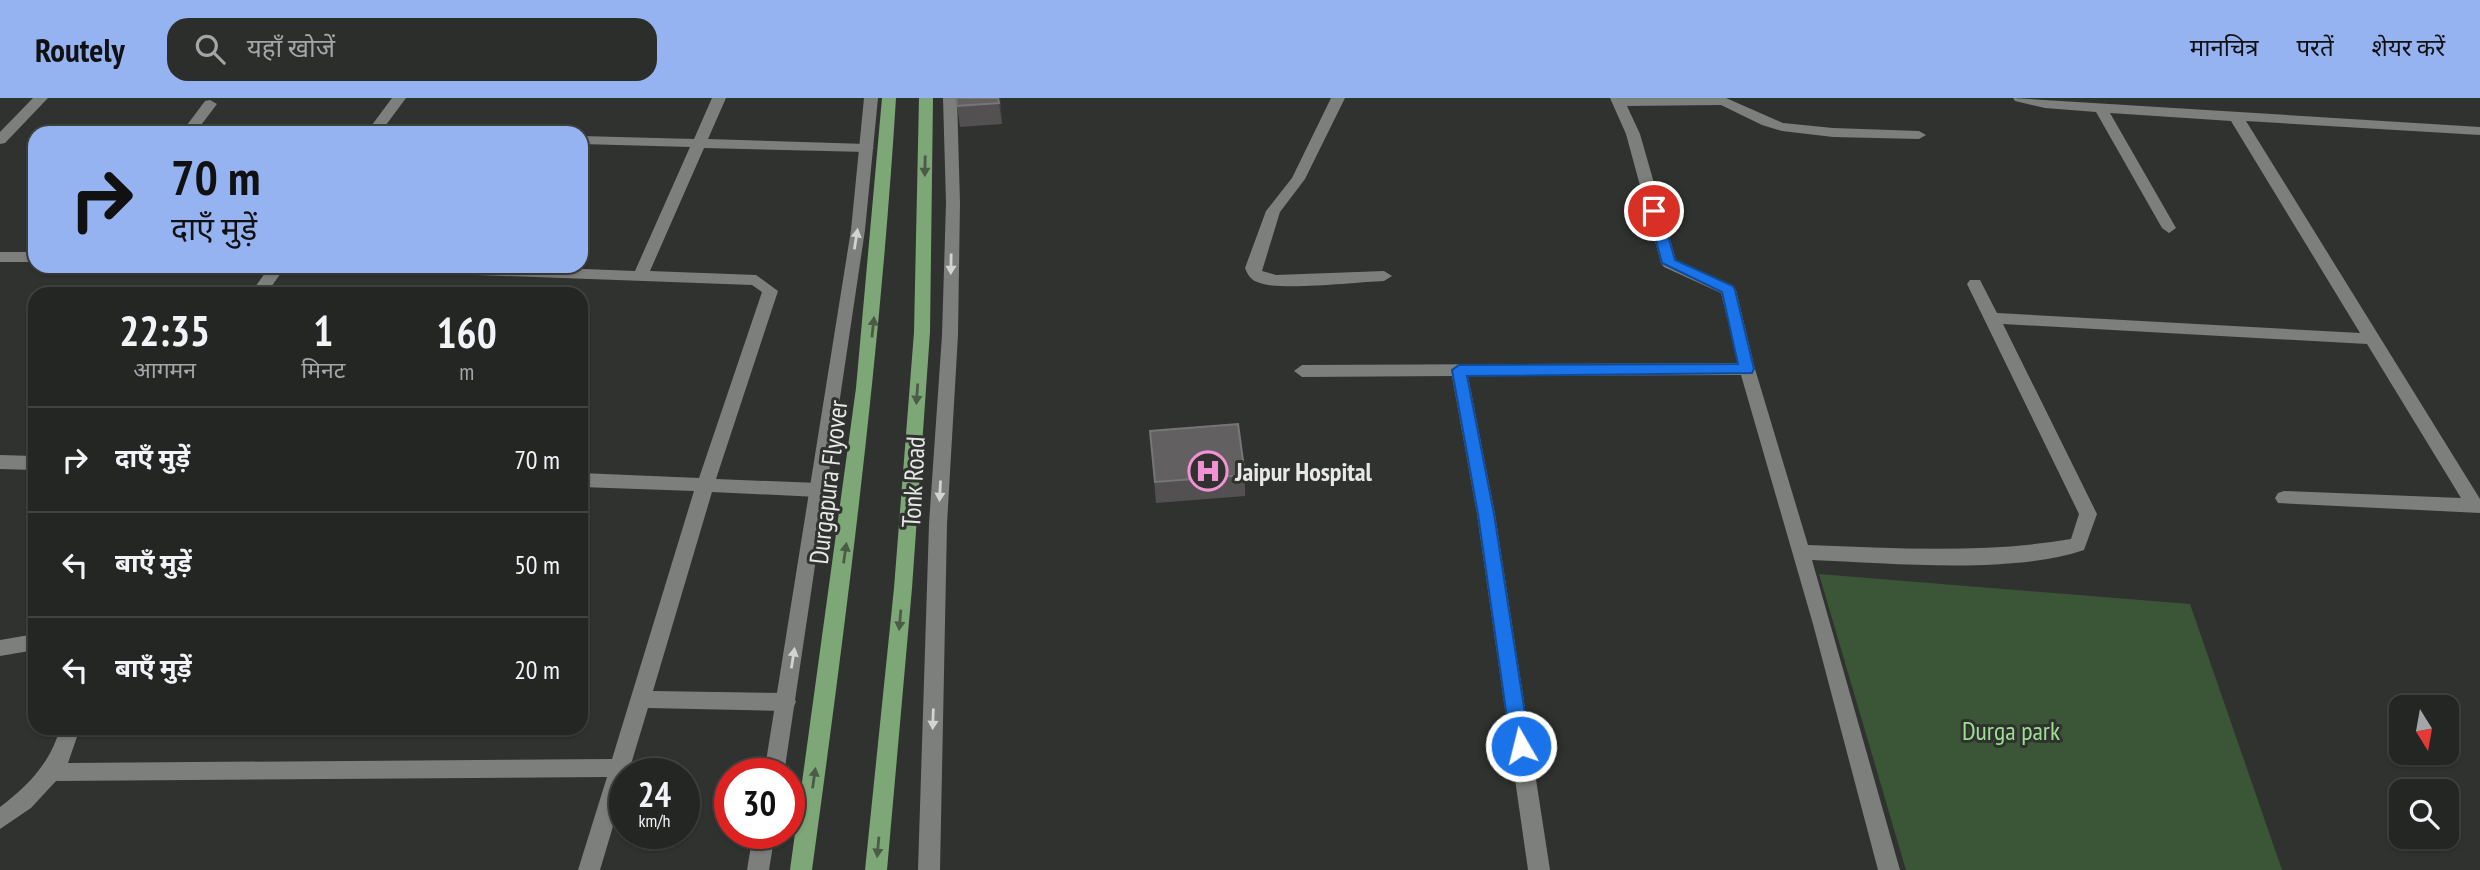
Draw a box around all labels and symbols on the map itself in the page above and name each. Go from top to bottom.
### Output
one-way arrow [919,155,931,177]
pin [1624,181,1684,241]
one-way arrow [851,228,862,250]
one-way arrow [946,253,957,275]
one-way arrow [867,316,878,338]
one-way arrow [912,383,923,405]
street label: Durgapura Flyover [802,398,854,566]
street label: Tonk Road [894,436,932,528]
hospital icon: Jaipur Hospital [1187,450,1229,492]
place label: Jaipur Hospital [1234,455,1373,488]
one-way arrow [934,481,945,503]
one-way arrow [840,542,851,564]
one-way arrow [894,610,905,632]
one-way arrow [788,647,799,669]
north arrow [2389,695,2459,765]
one-way arrow [927,708,939,730]
position arrow [1484,709,1558,783]
park label: Durga park [1962,714,2060,747]
speed limit sign: 30 [714,758,805,849]
one-way arrow [808,767,819,789]
one-way arrow [872,836,883,858]

